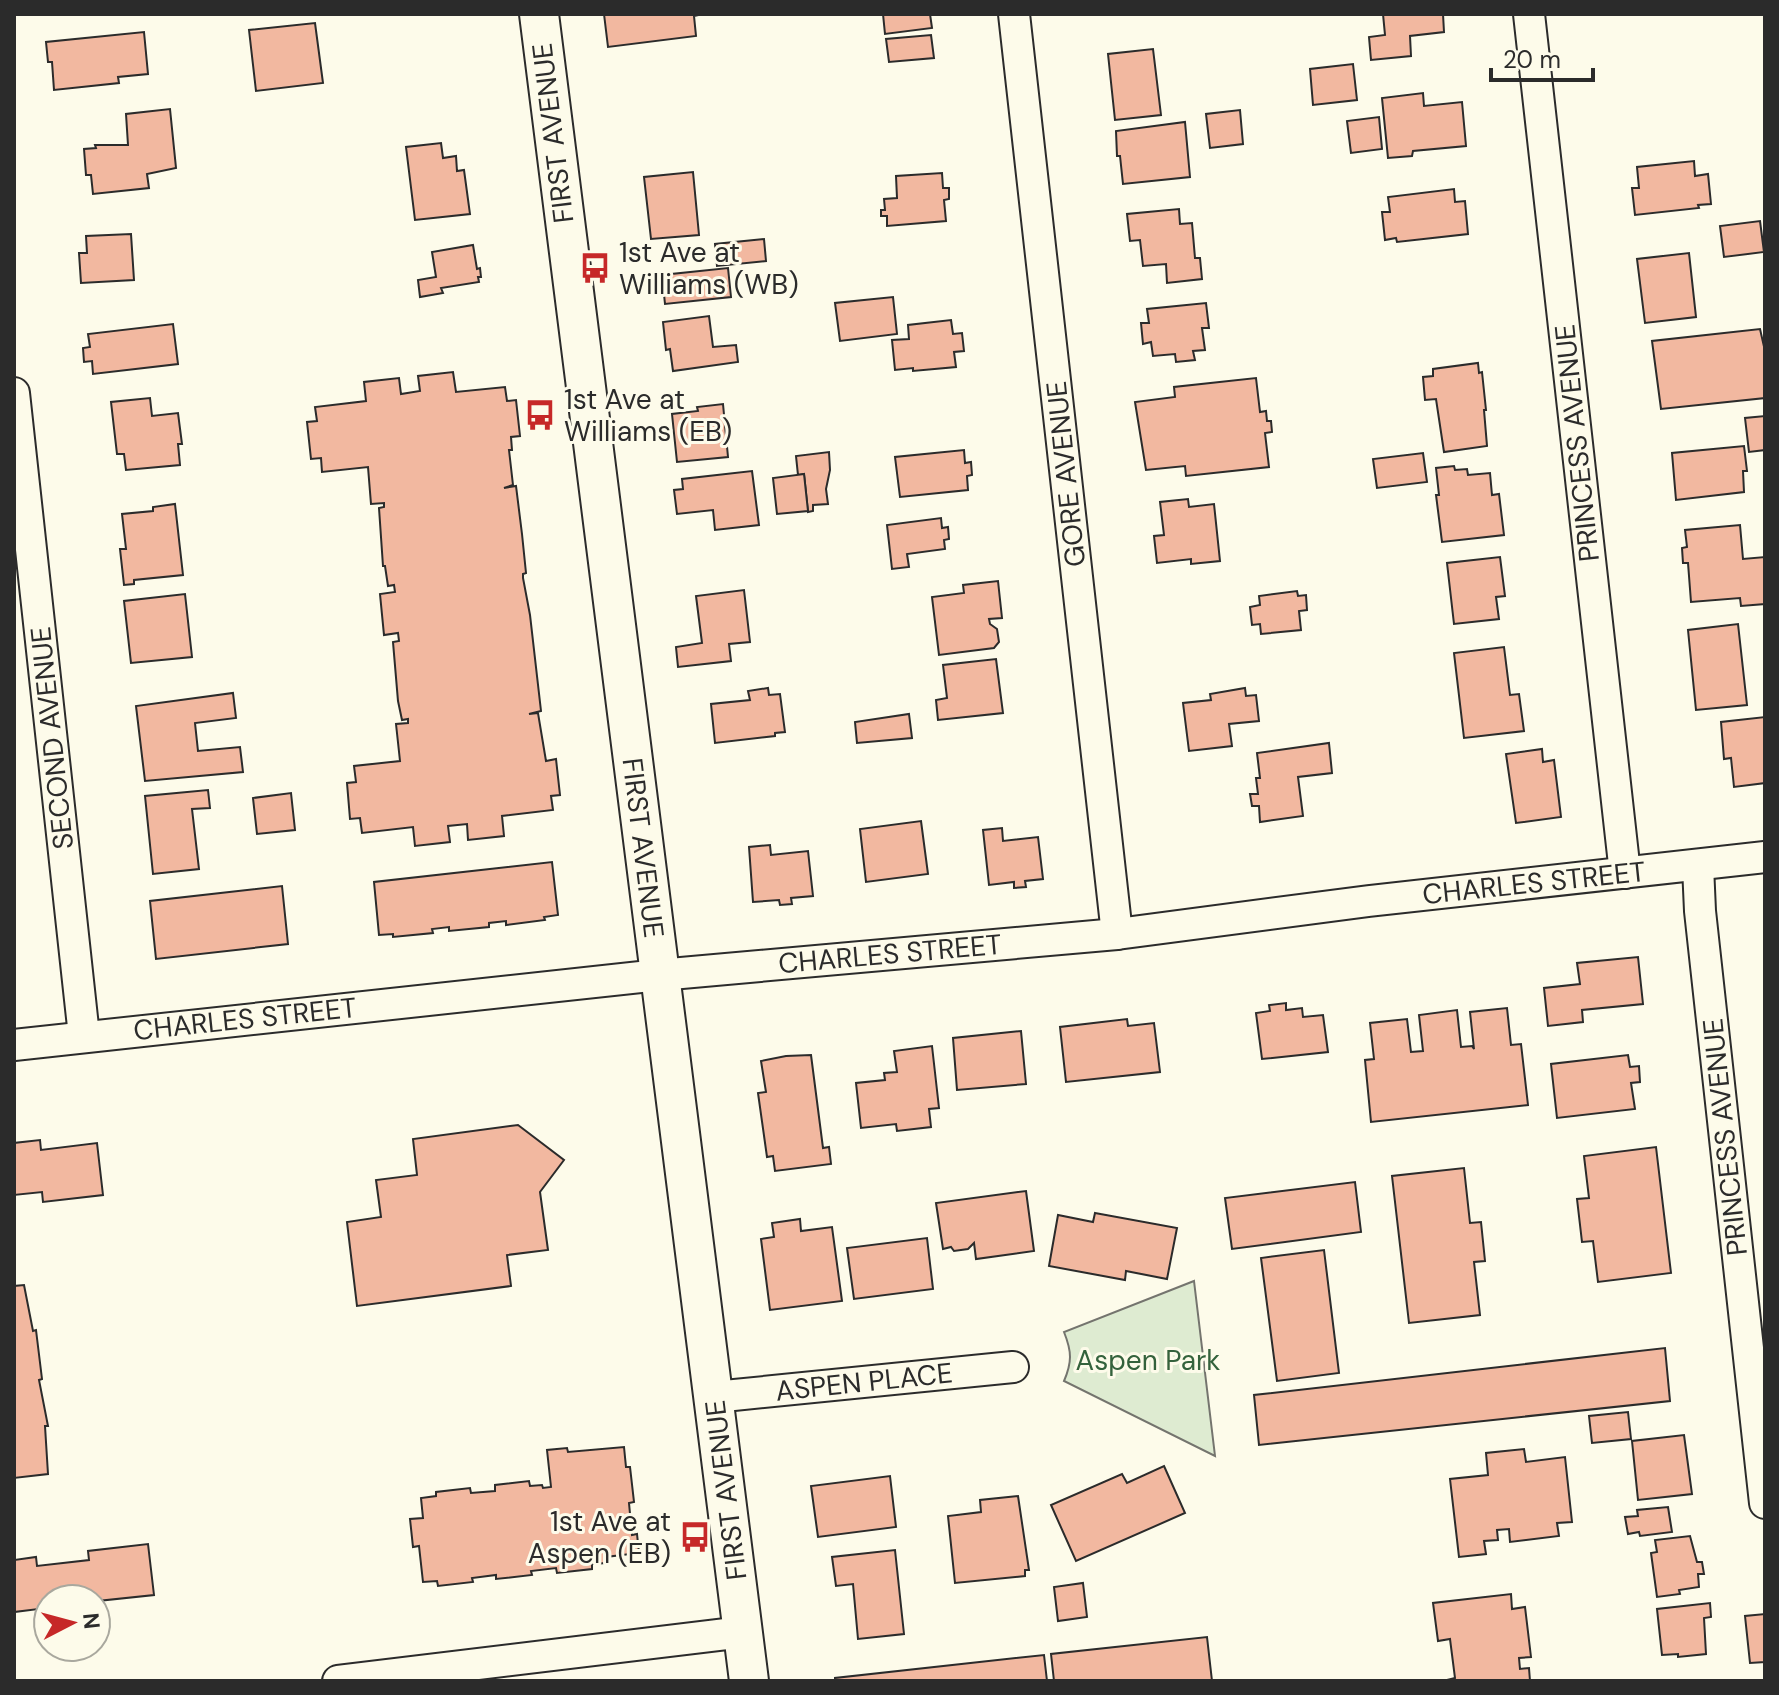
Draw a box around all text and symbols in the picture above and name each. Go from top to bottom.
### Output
scale bar [1491,32,1593,82]
street label: FIRST AVENUE [524,41,582,225]
text: 20 m [1503,44,1561,75]
place label: 1st Ave at Williams (WB) [619,234,799,303]
bus stop icon: 1st Ave at Williams (WB) [578,251,612,285]
street label: PRINCESS AVENUE [1546,322,1608,564]
street label: GORE AVENUE [1038,379,1094,569]
place label: 1st Ave at Williams (EB) [564,381,732,450]
bus stop icon: 1st Ave at Williams (EB) [523,398,557,432]
street label: SECOND AVENUE [22,625,82,851]
street label: FIRST AVENUE [614,756,672,940]
street label: CHARLES STREET [1421,853,1647,913]
street label: CHARLES STREET [777,926,1003,982]
street label: CHARLES STREET [132,989,358,1049]
street label: PRINCESS AVENUE [1694,1016,1756,1258]
park label: Aspen Park [1076,1342,1220,1379]
street label: ASPEN PLACE [774,1354,954,1410]
street label: FIRST AVENUE [697,1398,755,1582]
place label: 1st Ave at Aspen (EB) [528,1503,671,1572]
bus stop icon: 1st Ave at Aspen (EB) [678,1520,712,1554]
north arrow [32,1583,112,1663]
text: N [76,1611,107,1630]

